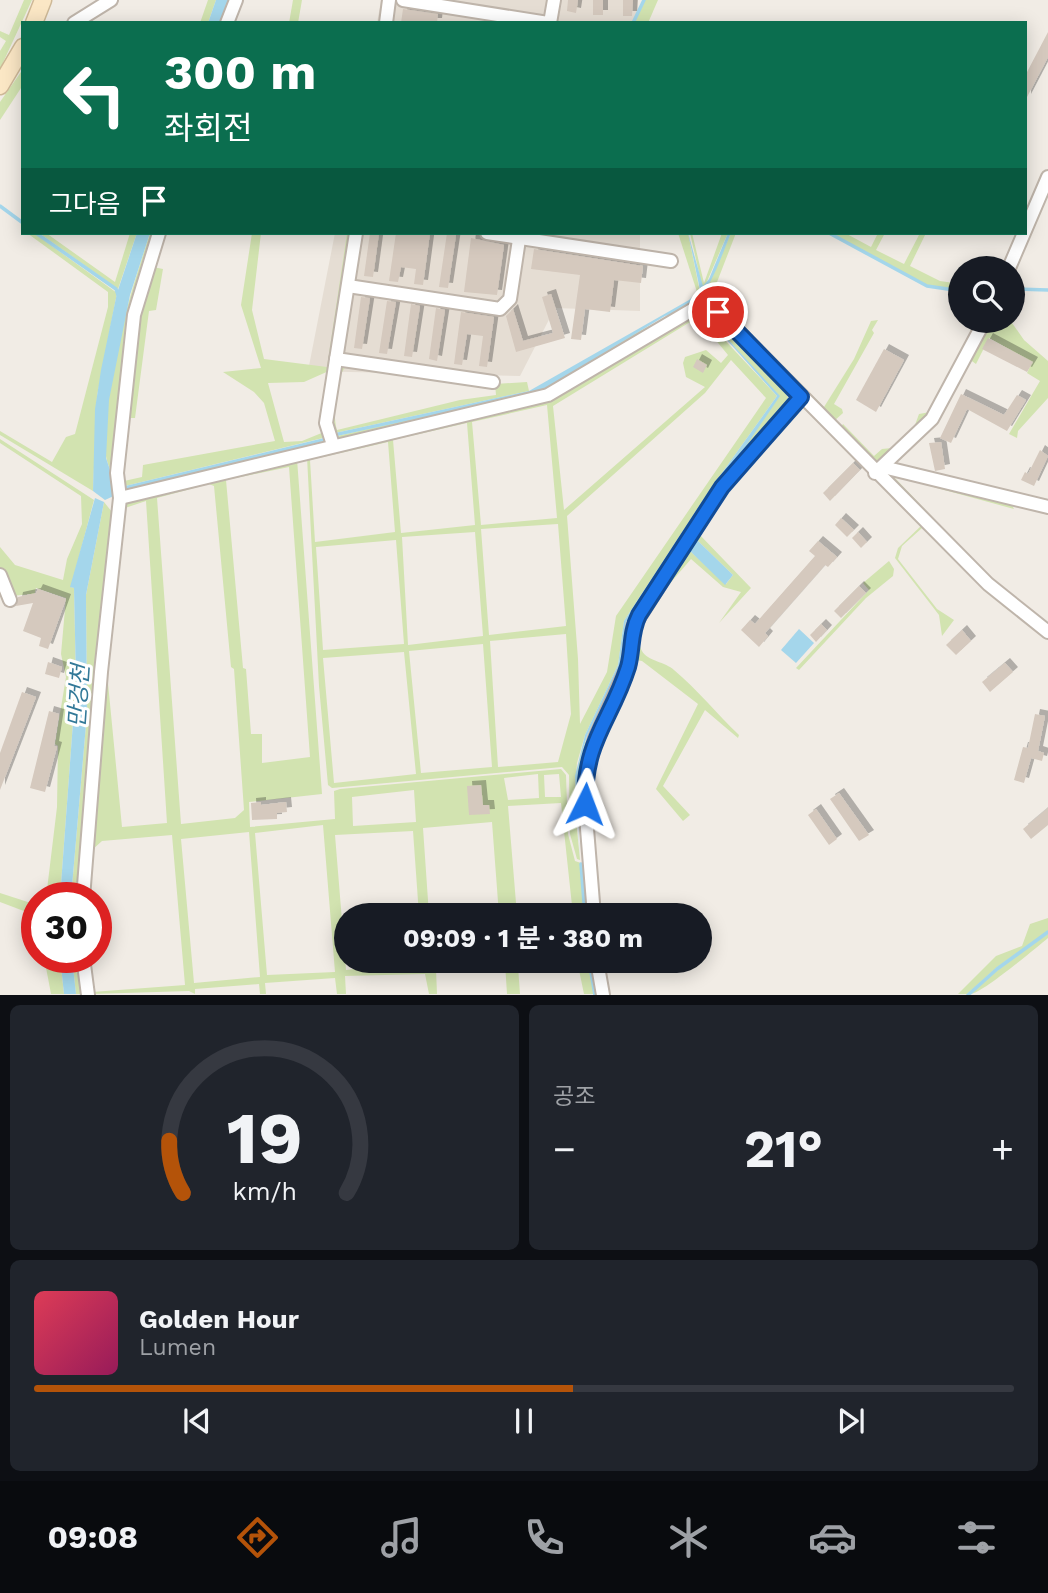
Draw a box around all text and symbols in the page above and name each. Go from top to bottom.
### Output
text: 300 m [164,43,316,101]
icon: left [49,49,140,140]
text: 좌회전 [164,109,252,147]
icon: arrive [135,182,173,220]
text: 그다음 [49,189,121,219]
map controls [948,256,1025,333]
button: search [948,256,1025,333]
pin [688,282,748,342]
icon: arrive [699,293,737,331]
water label: 만겅천 [63,661,95,729]
position arrow [548,767,622,841]
speed limit sign: 30 [21,882,112,973]
text: 09:09 · 1 분 · 380 m [403,923,643,953]
text: 공조 [553,1083,595,1110]
text: 19 [226,1096,303,1182]
text: 21° [744,1119,823,1180]
text: − [553,1127,576,1171]
text: + [991,1127,1014,1171]
text: km/h [232,1177,297,1206]
text: Golden Hour [139,1304,299,1334]
text: Lumen [139,1334,216,1361]
icon: previous [178,1402,216,1440]
icon: pause [505,1402,543,1440]
icon: next [832,1402,870,1440]
icon: directions [233,1513,282,1562]
icon: music [377,1513,426,1562]
icon: phone [520,1513,569,1562]
icon: climate [664,1513,713,1562]
icon: car [808,1513,857,1562]
icon: filters [952,1513,1001,1562]
text: 09:08 [47,1518,138,1556]

